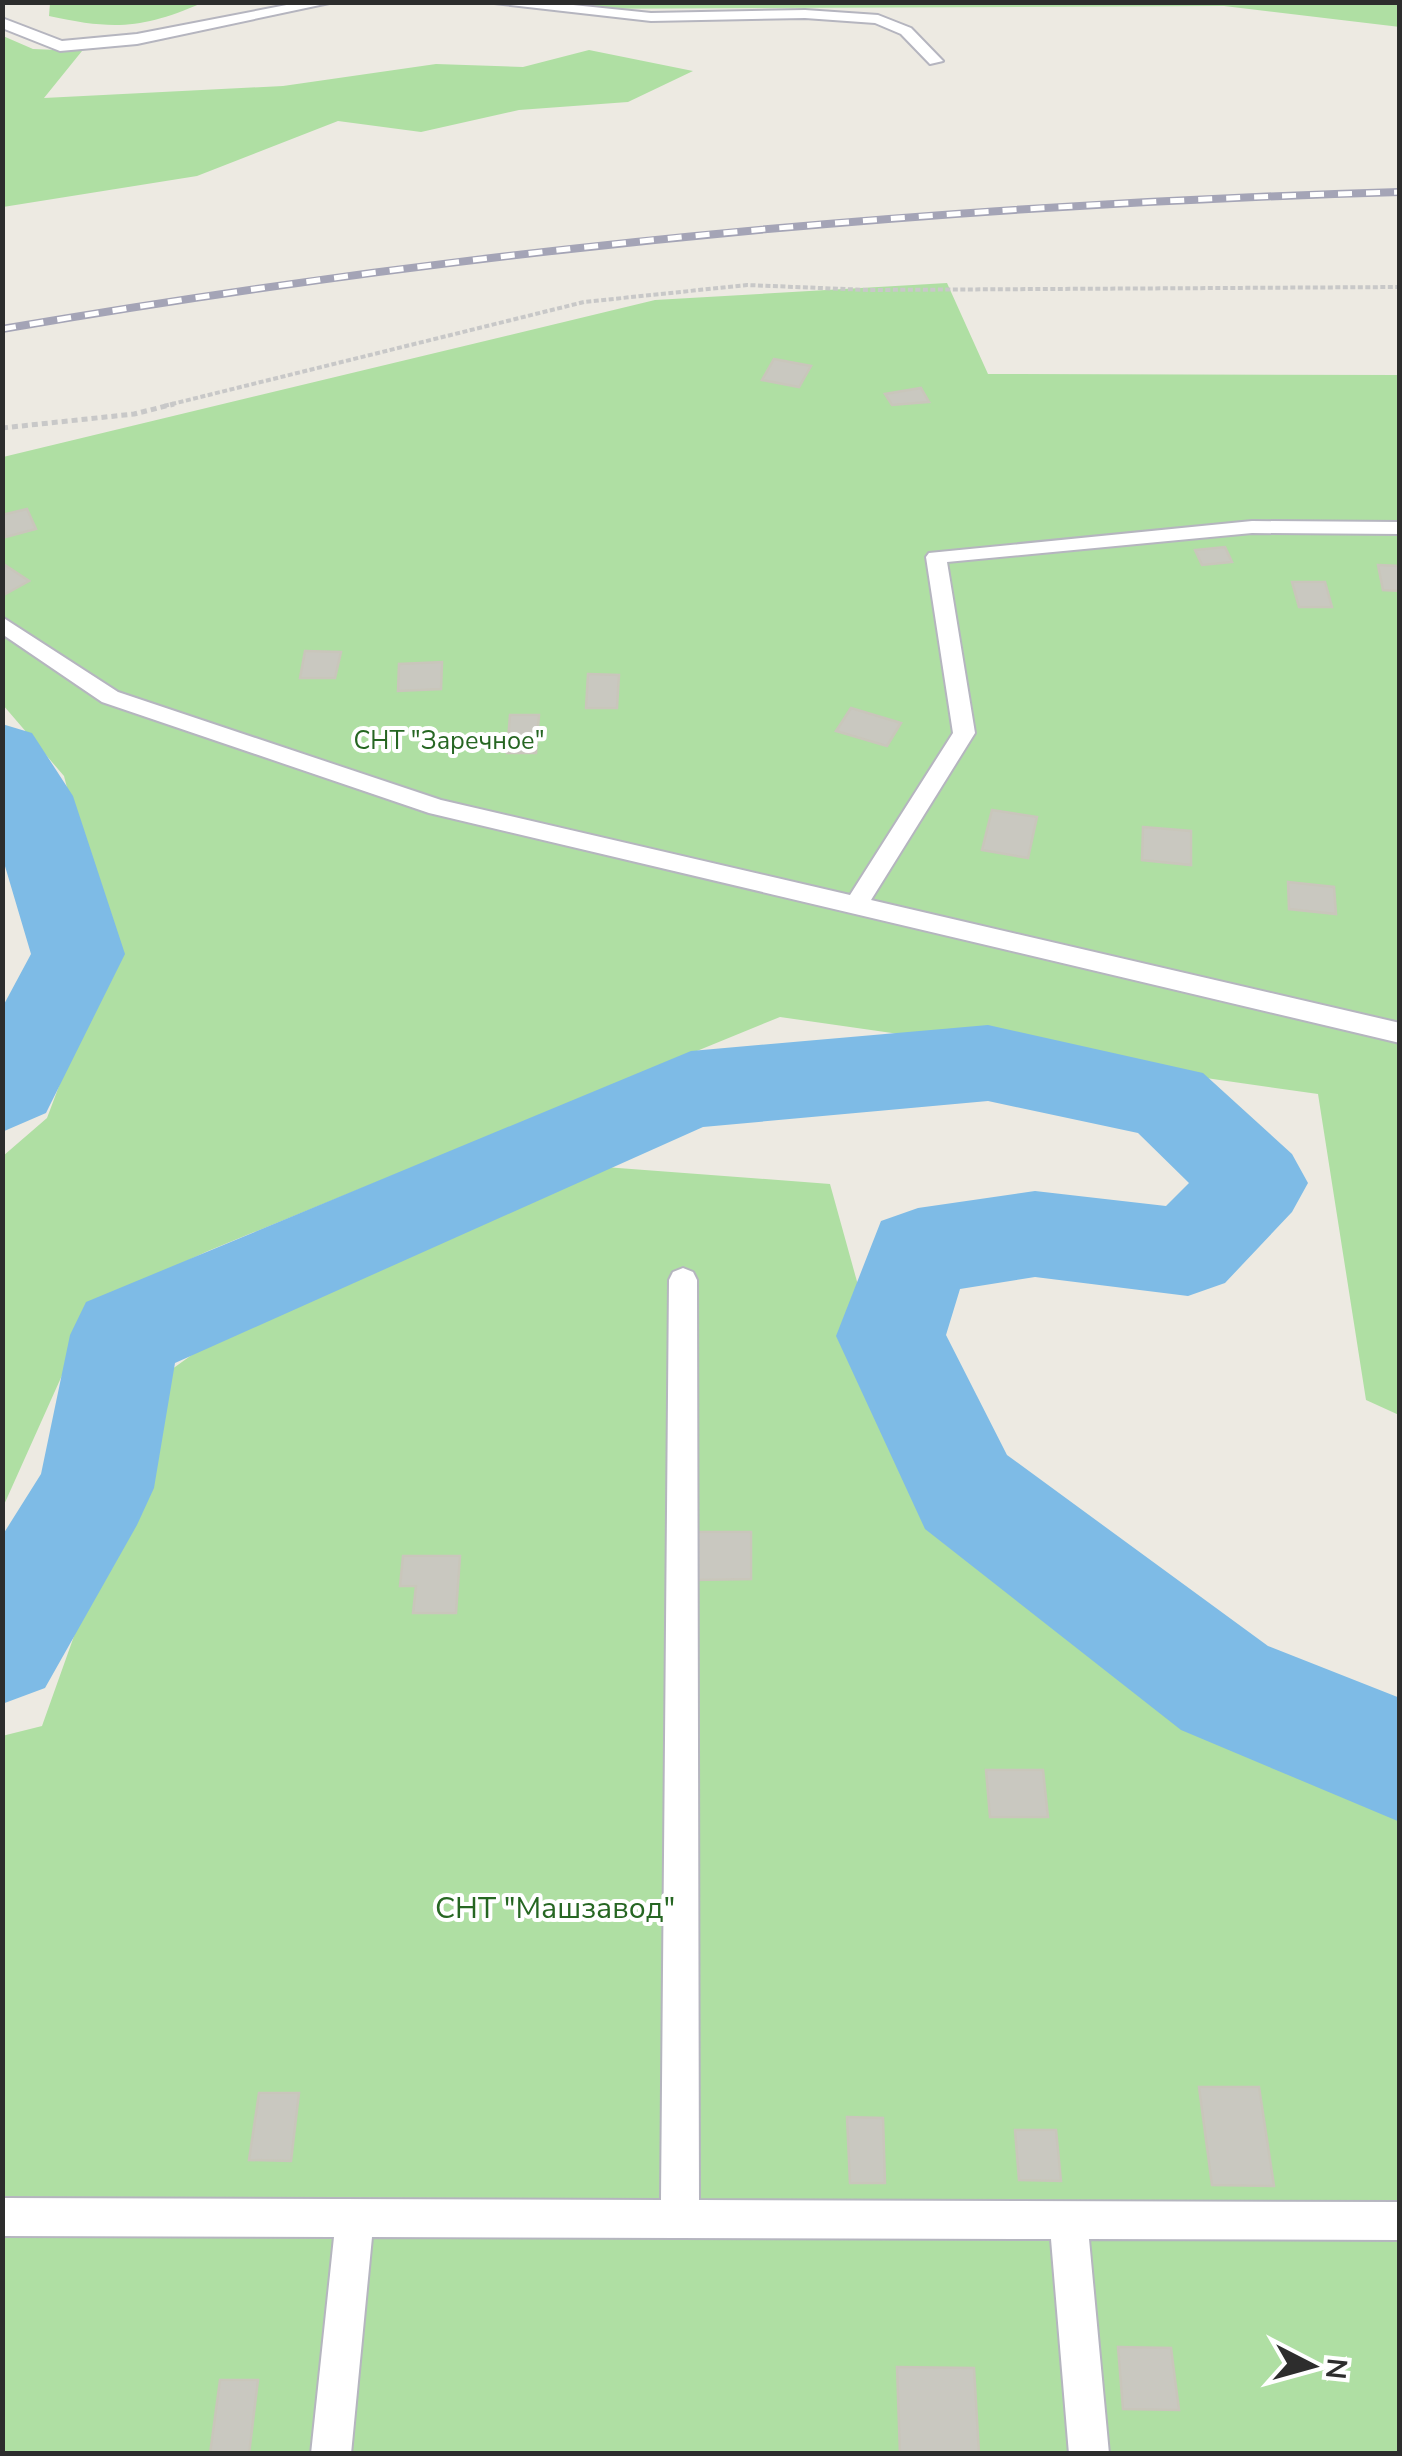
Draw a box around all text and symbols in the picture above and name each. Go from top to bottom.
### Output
park label: СНТ "Заречное" [354,724,544,758]
park label: СНТ "Машзавод" [435,1888,675,1929]
north arrow [1262,2316,1362,2416]
text: N [1316,2356,1356,2381]

